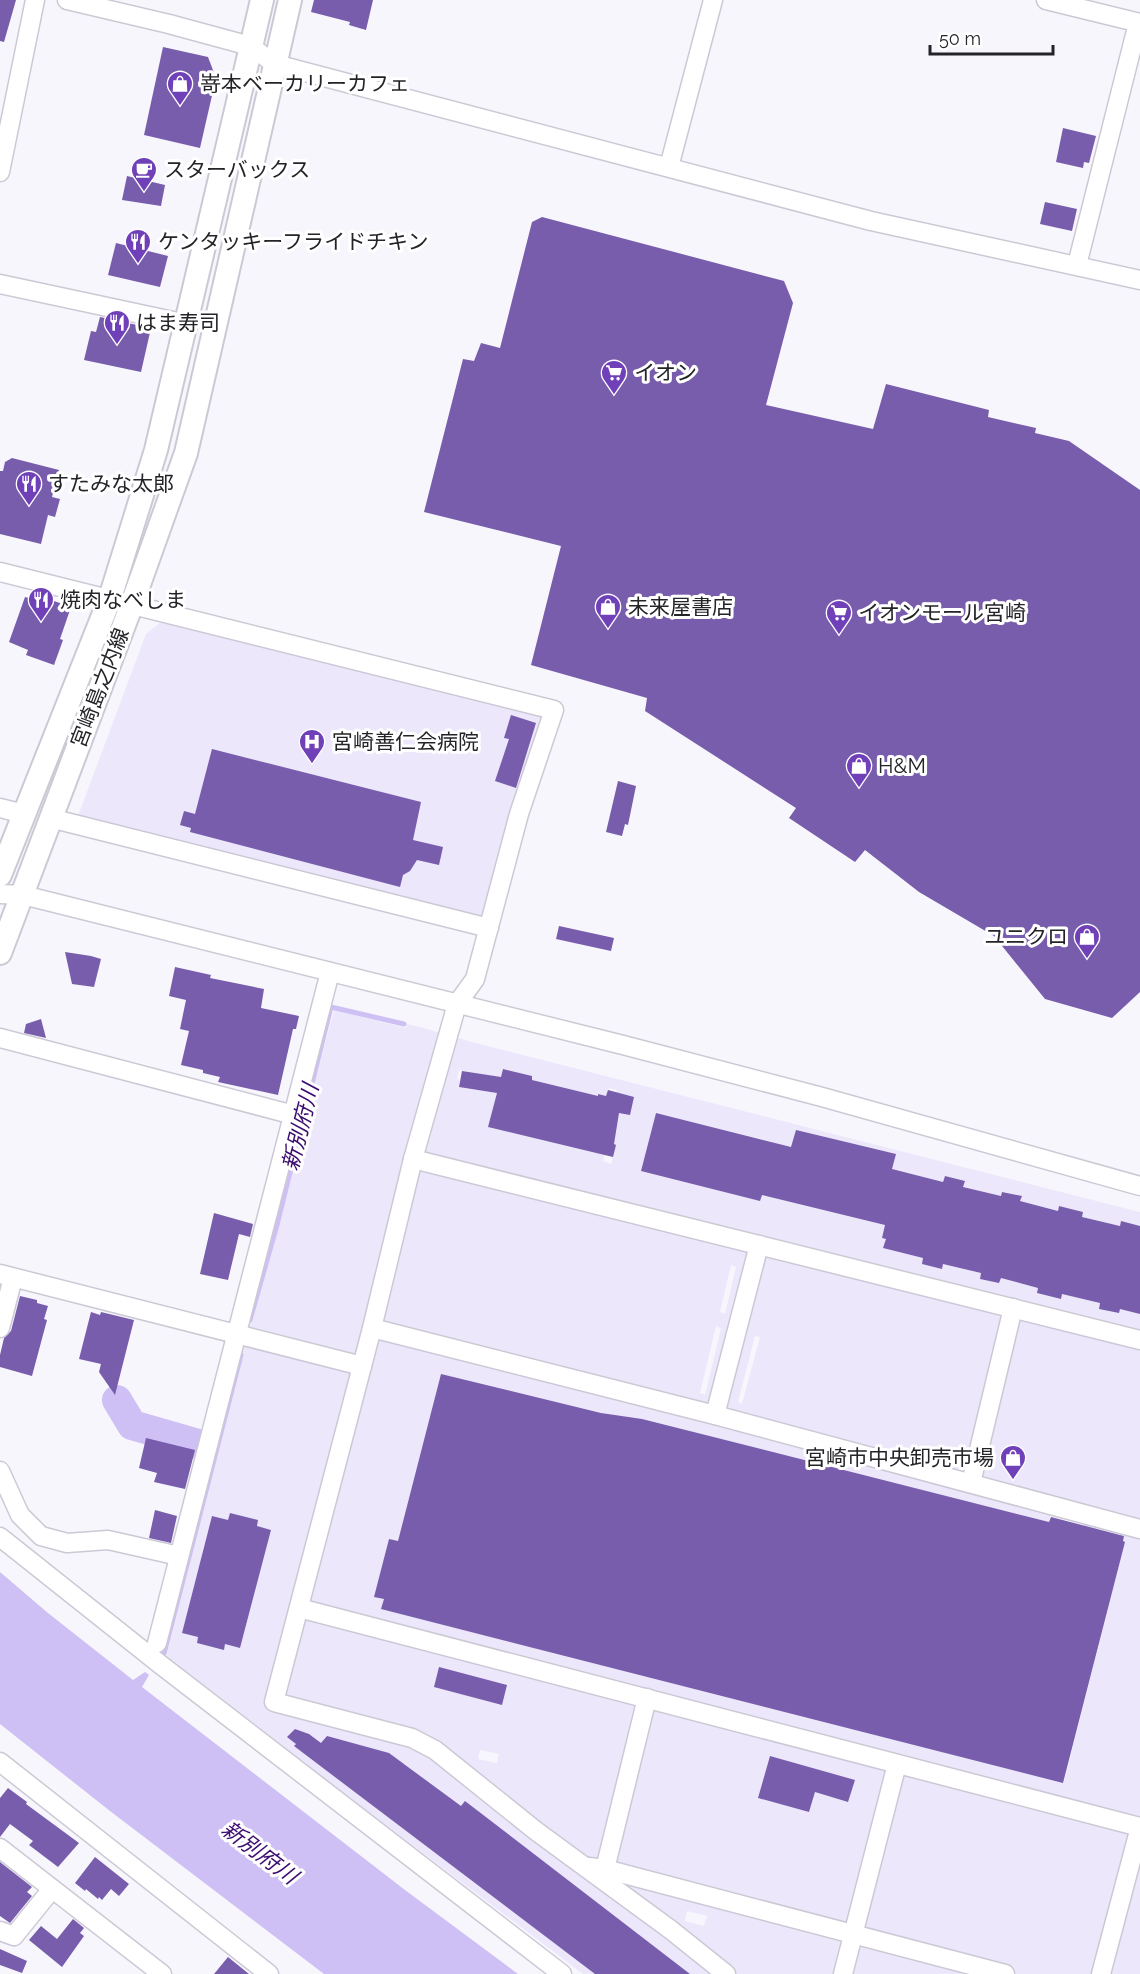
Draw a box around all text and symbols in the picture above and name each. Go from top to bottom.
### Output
scale bar [930,18,1053,56]
text: 50 m [939,28,981,49]
shop icon: 嵜本ベーカリーカフェ [165,69,195,107]
place label: 嵜本ベーカリーカフェ [200,71,410,96]
cafe icon: スターバックス [129,155,159,193]
place label: スターバックス [164,157,310,182]
restaurant icon: ケンタッキーフライドチキン [123,227,153,265]
place label: ケンタッキーフライドチキン [158,229,428,254]
restaurant icon: はま寿司 [102,308,132,346]
place label: はま寿司 [136,310,220,335]
supermarket icon: イオン [599,358,629,396]
place label: イオン [634,360,697,385]
restaurant icon: すたみな太郎 [14,469,44,507]
place label: すたみな太郎 [48,471,174,496]
restaurant icon: 焼肉なべしま [26,585,56,623]
place label: 焼肉なべしま [60,587,186,612]
shop icon: 未来屋書店 [593,592,623,630]
place label: 未来屋書店 [628,594,733,619]
supermarket icon: イオンモール宮崎 [824,598,854,636]
place label: イオンモール宮崎 [858,600,1026,625]
street label: 宮崎島之内線 [65,625,134,751]
hospital icon: 宮崎善仁会病院 [297,727,327,765]
place label: 宮崎善仁会病院 [332,729,479,754]
shop icon: H&M [844,751,874,789]
place label: H&M [878,753,926,778]
shop icon: ユニクロ [1072,922,1102,960]
place label: ユニクロ [984,924,1068,949]
water label: 新別府川 [277,1079,324,1173]
shop icon: 宮崎市中央卸売市場 [998,1443,1028,1481]
place label: 宮崎市中央卸売市場 [805,1445,994,1470]
water label: 新別府川 [217,1815,305,1890]

